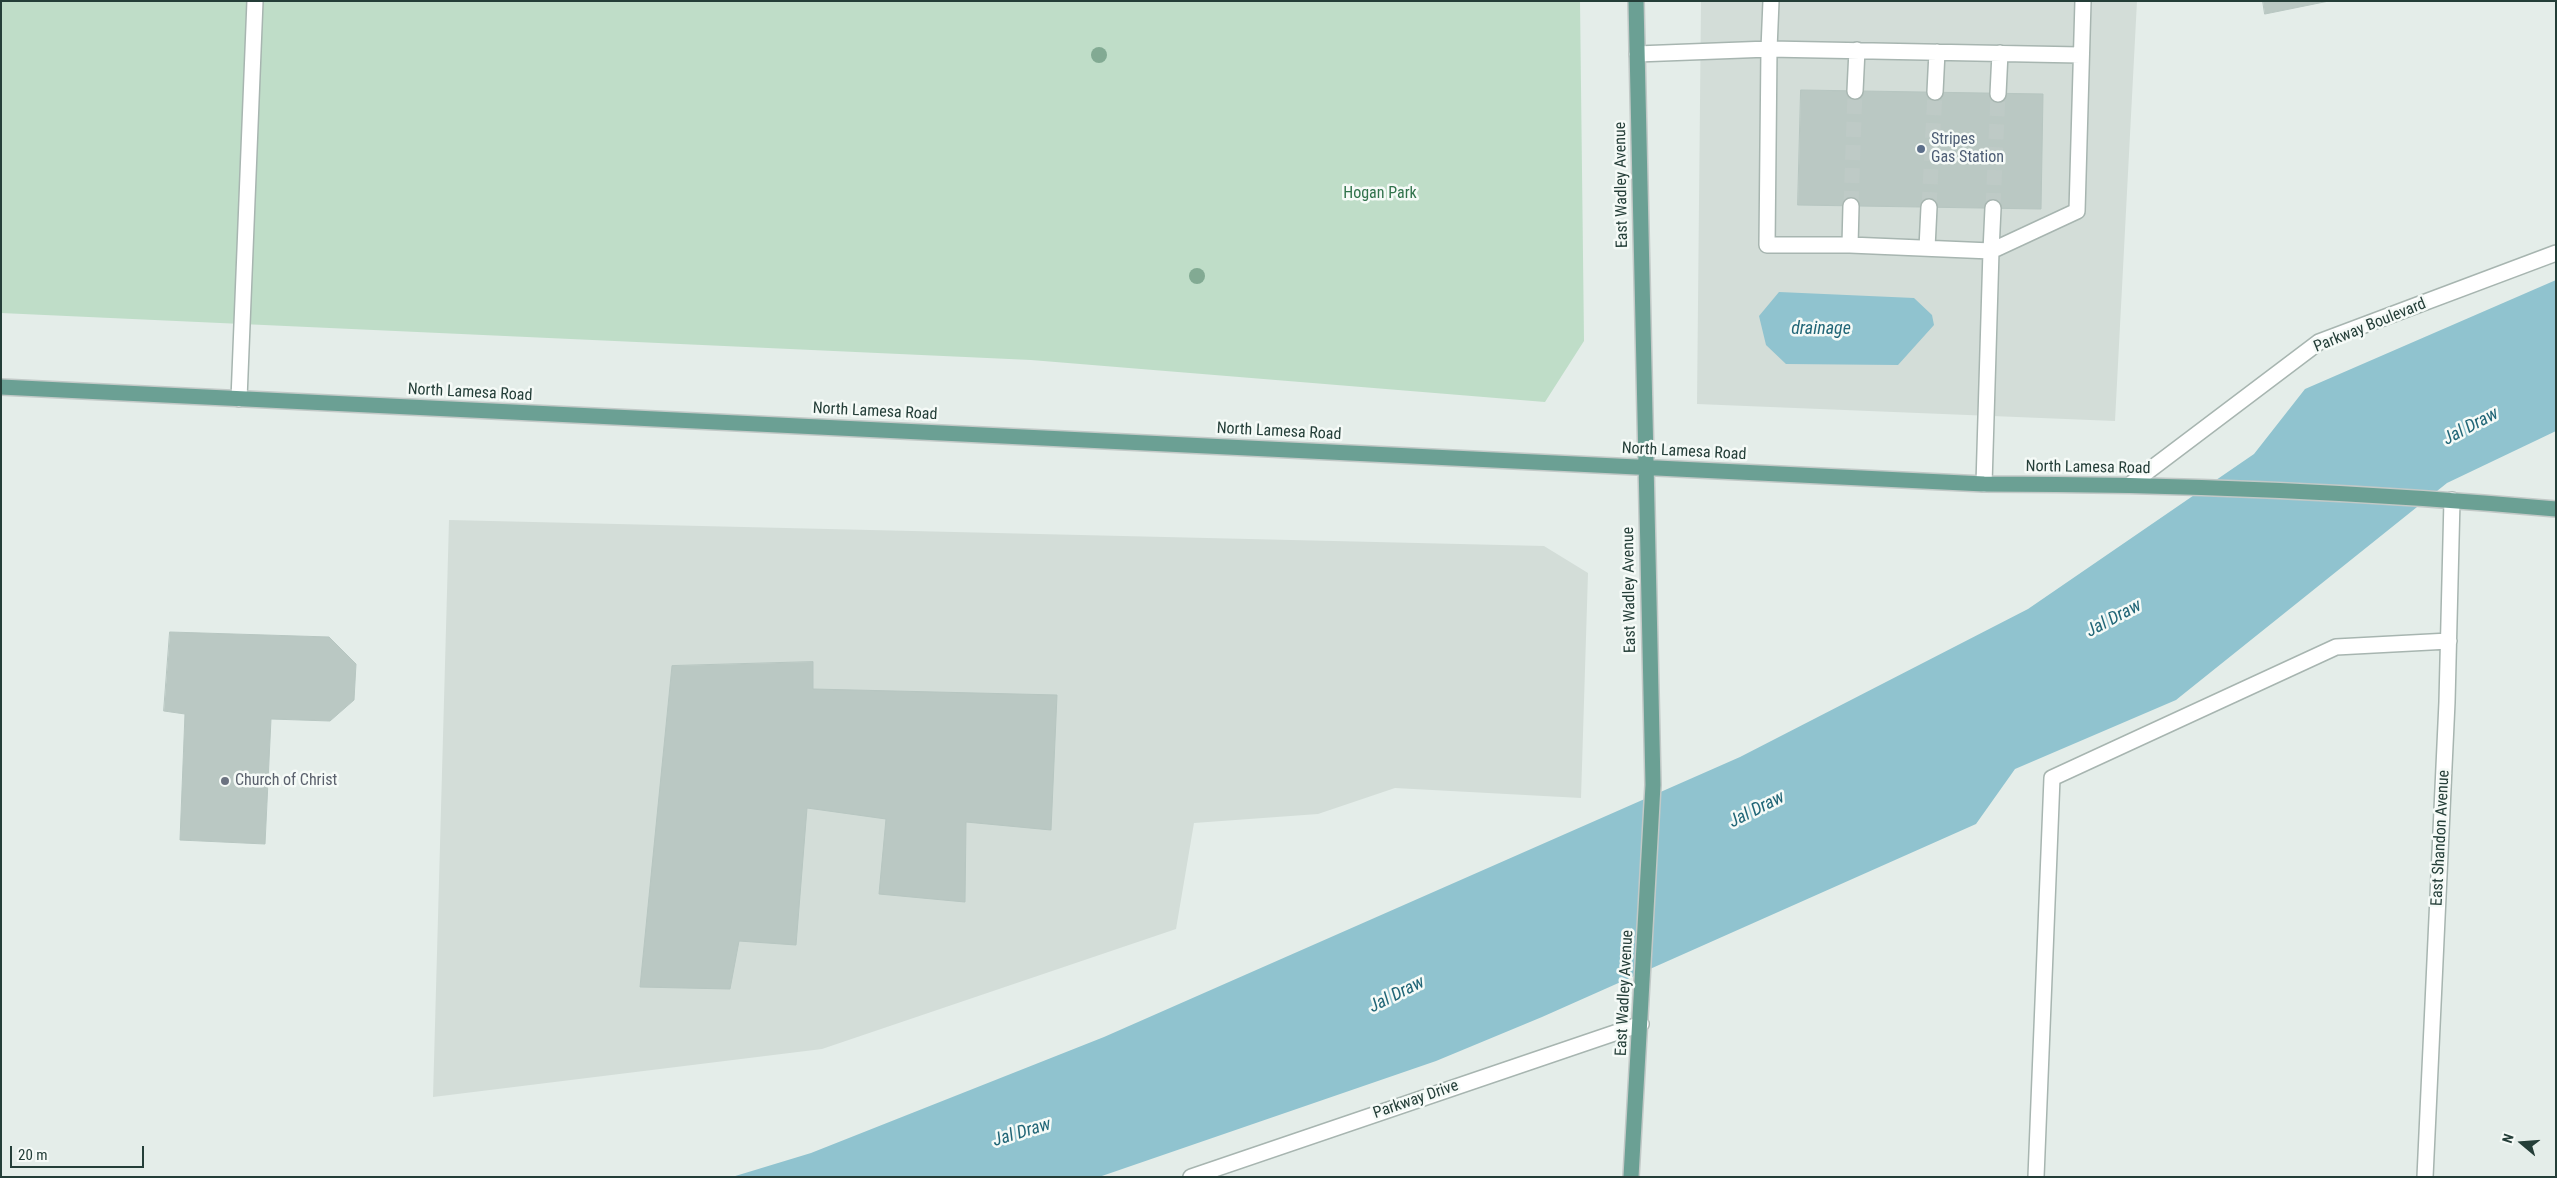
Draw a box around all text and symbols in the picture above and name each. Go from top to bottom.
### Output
street label: East Wadley Avenue [1611,122,1633,248]
place label: Stripes Gas Station [1931,130,2004,168]
marker: Stripes Gas Station [1915,143,1927,155]
park label: Hogan Park [1343,184,1417,204]
street label: Parkway Boulevard [2311,295,2429,357]
water label: drainage [1791,318,1851,340]
street label: North Lamesa Road [407,380,533,406]
street label: North Lamesa Road [812,399,938,425]
water label: Jal Draw [2440,403,2502,451]
street label: North Lamesa Road [1216,419,1342,445]
street label: North Lamesa Road [1621,439,1747,465]
street label: North Lamesa Road [2025,457,2151,479]
street label: East Wadley Avenue [1619,527,1641,653]
water label: Jal Draw [2083,595,2145,643]
street label: East Shandon Avenue [2428,769,2454,907]
place label: Church of Christ [235,771,337,791]
marker: Church of Christ [219,775,231,787]
water label: Jal Draw [1726,787,1788,833]
street label: East Wadley Avenue [1612,929,1638,1057]
water label: Jal Draw [1366,972,1428,1018]
street label: Parkway Drive [1371,1076,1461,1124]
water label: Jal Draw [990,1114,1054,1152]
north arrow [2497,1118,2547,1168]
text: N [2499,1132,2517,1145]
scale bar [12,1136,146,1168]
text: 20 m [18,1146,48,1164]

